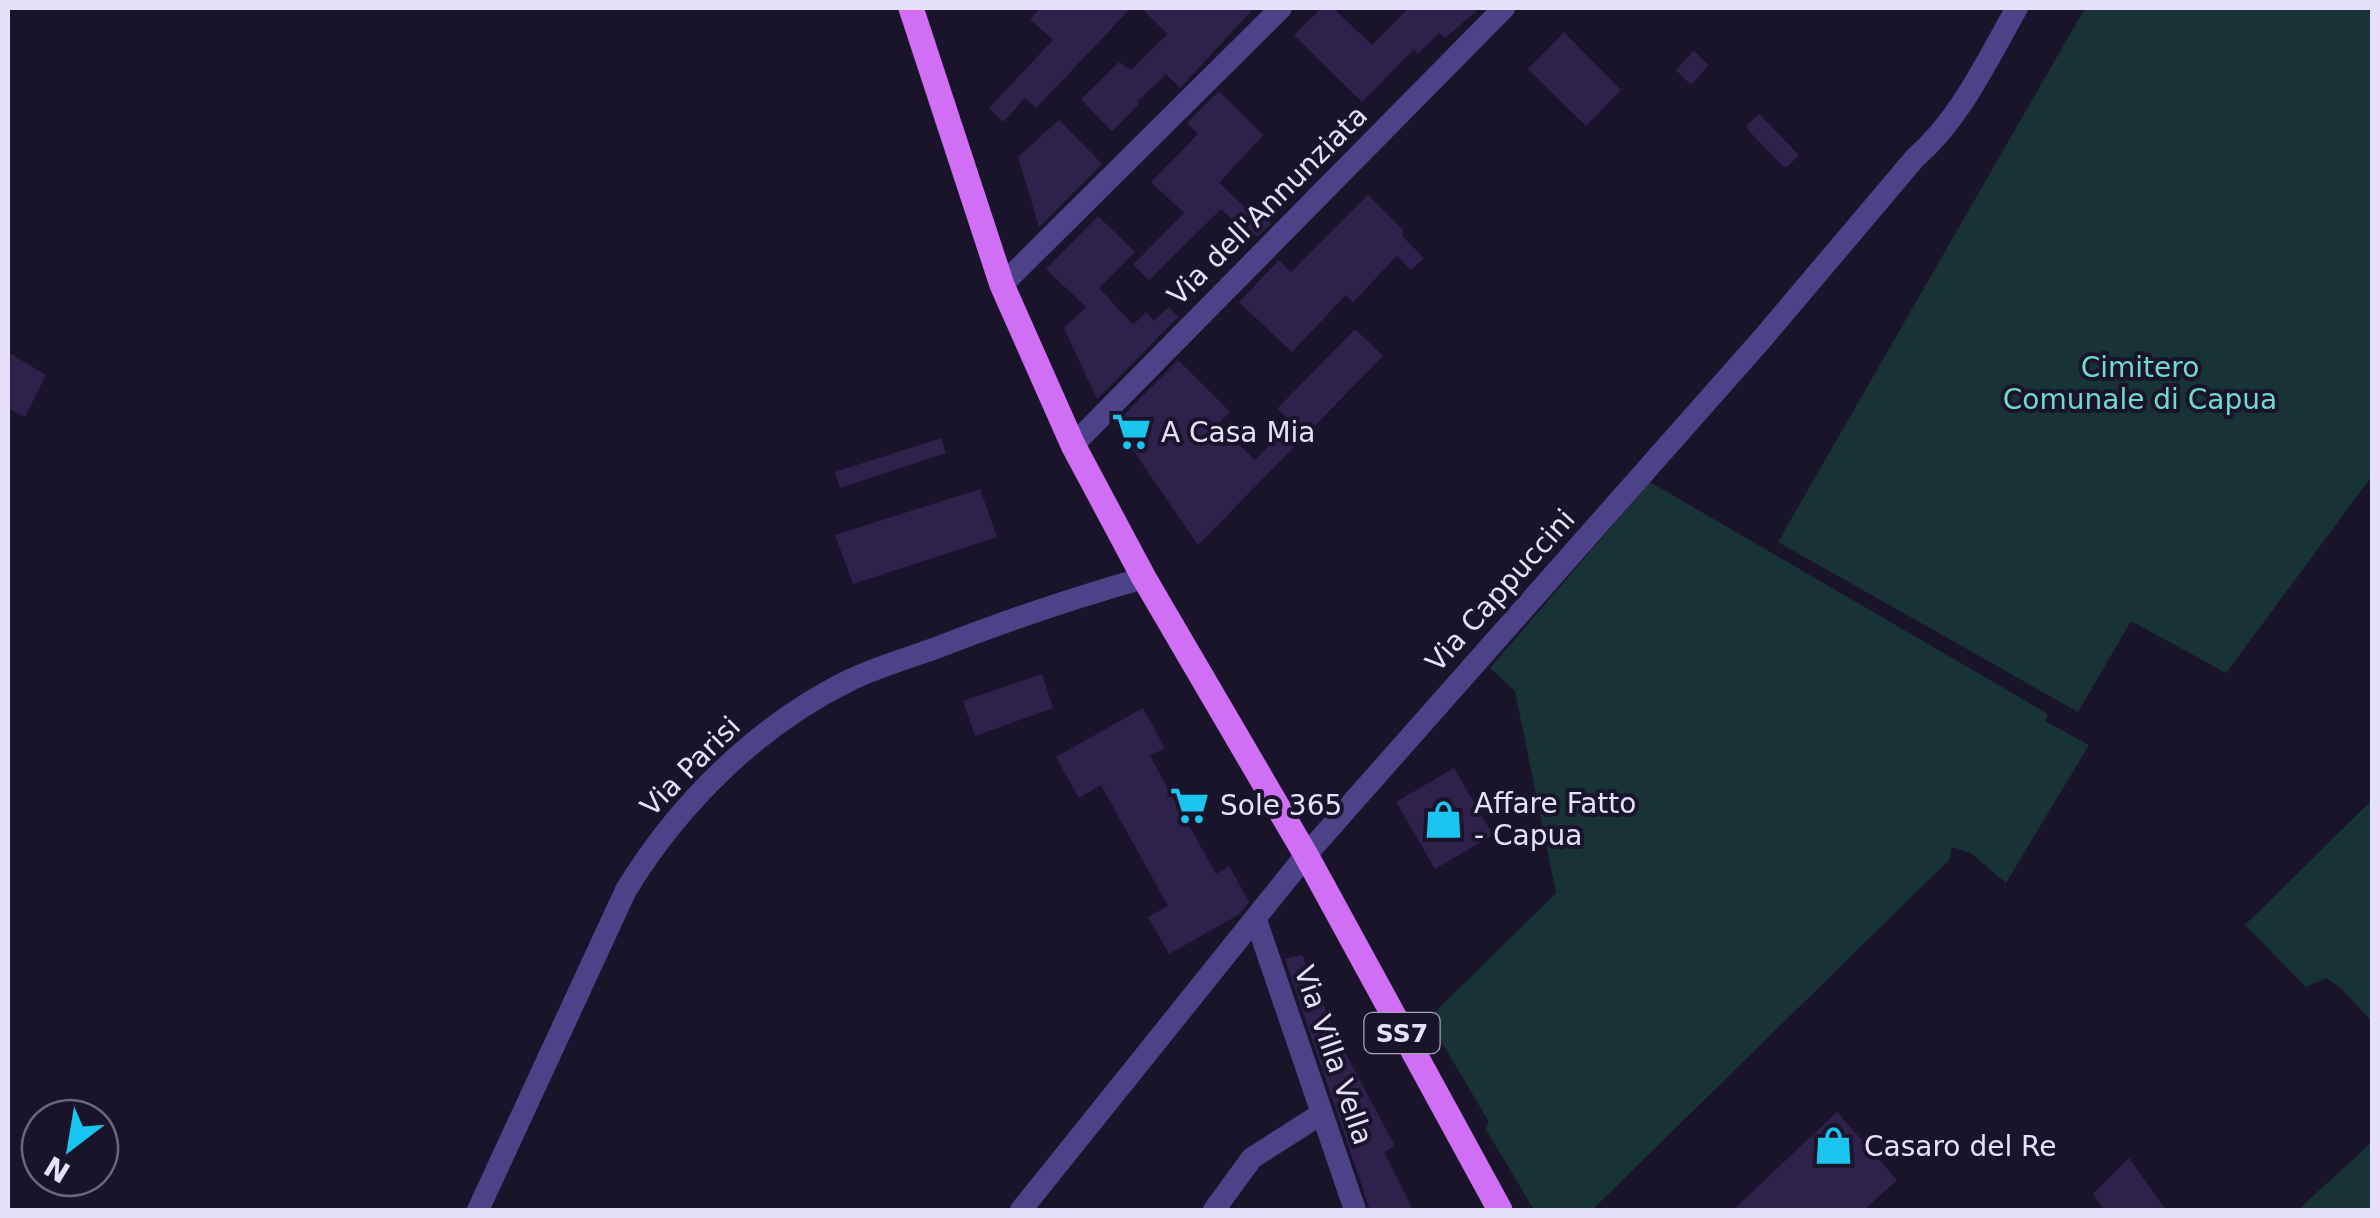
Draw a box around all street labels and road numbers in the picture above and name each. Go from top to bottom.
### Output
street label: Via dell'Annunziata [1161,99,1374,312]
street label: Via Cappuccini [1419,503,1582,678]
street label: Via Parisi [634,710,747,823]
street label: Via Villa Vella [1287,961,1380,1149]
road number: SS7 [1364,1013,1440,1053]

